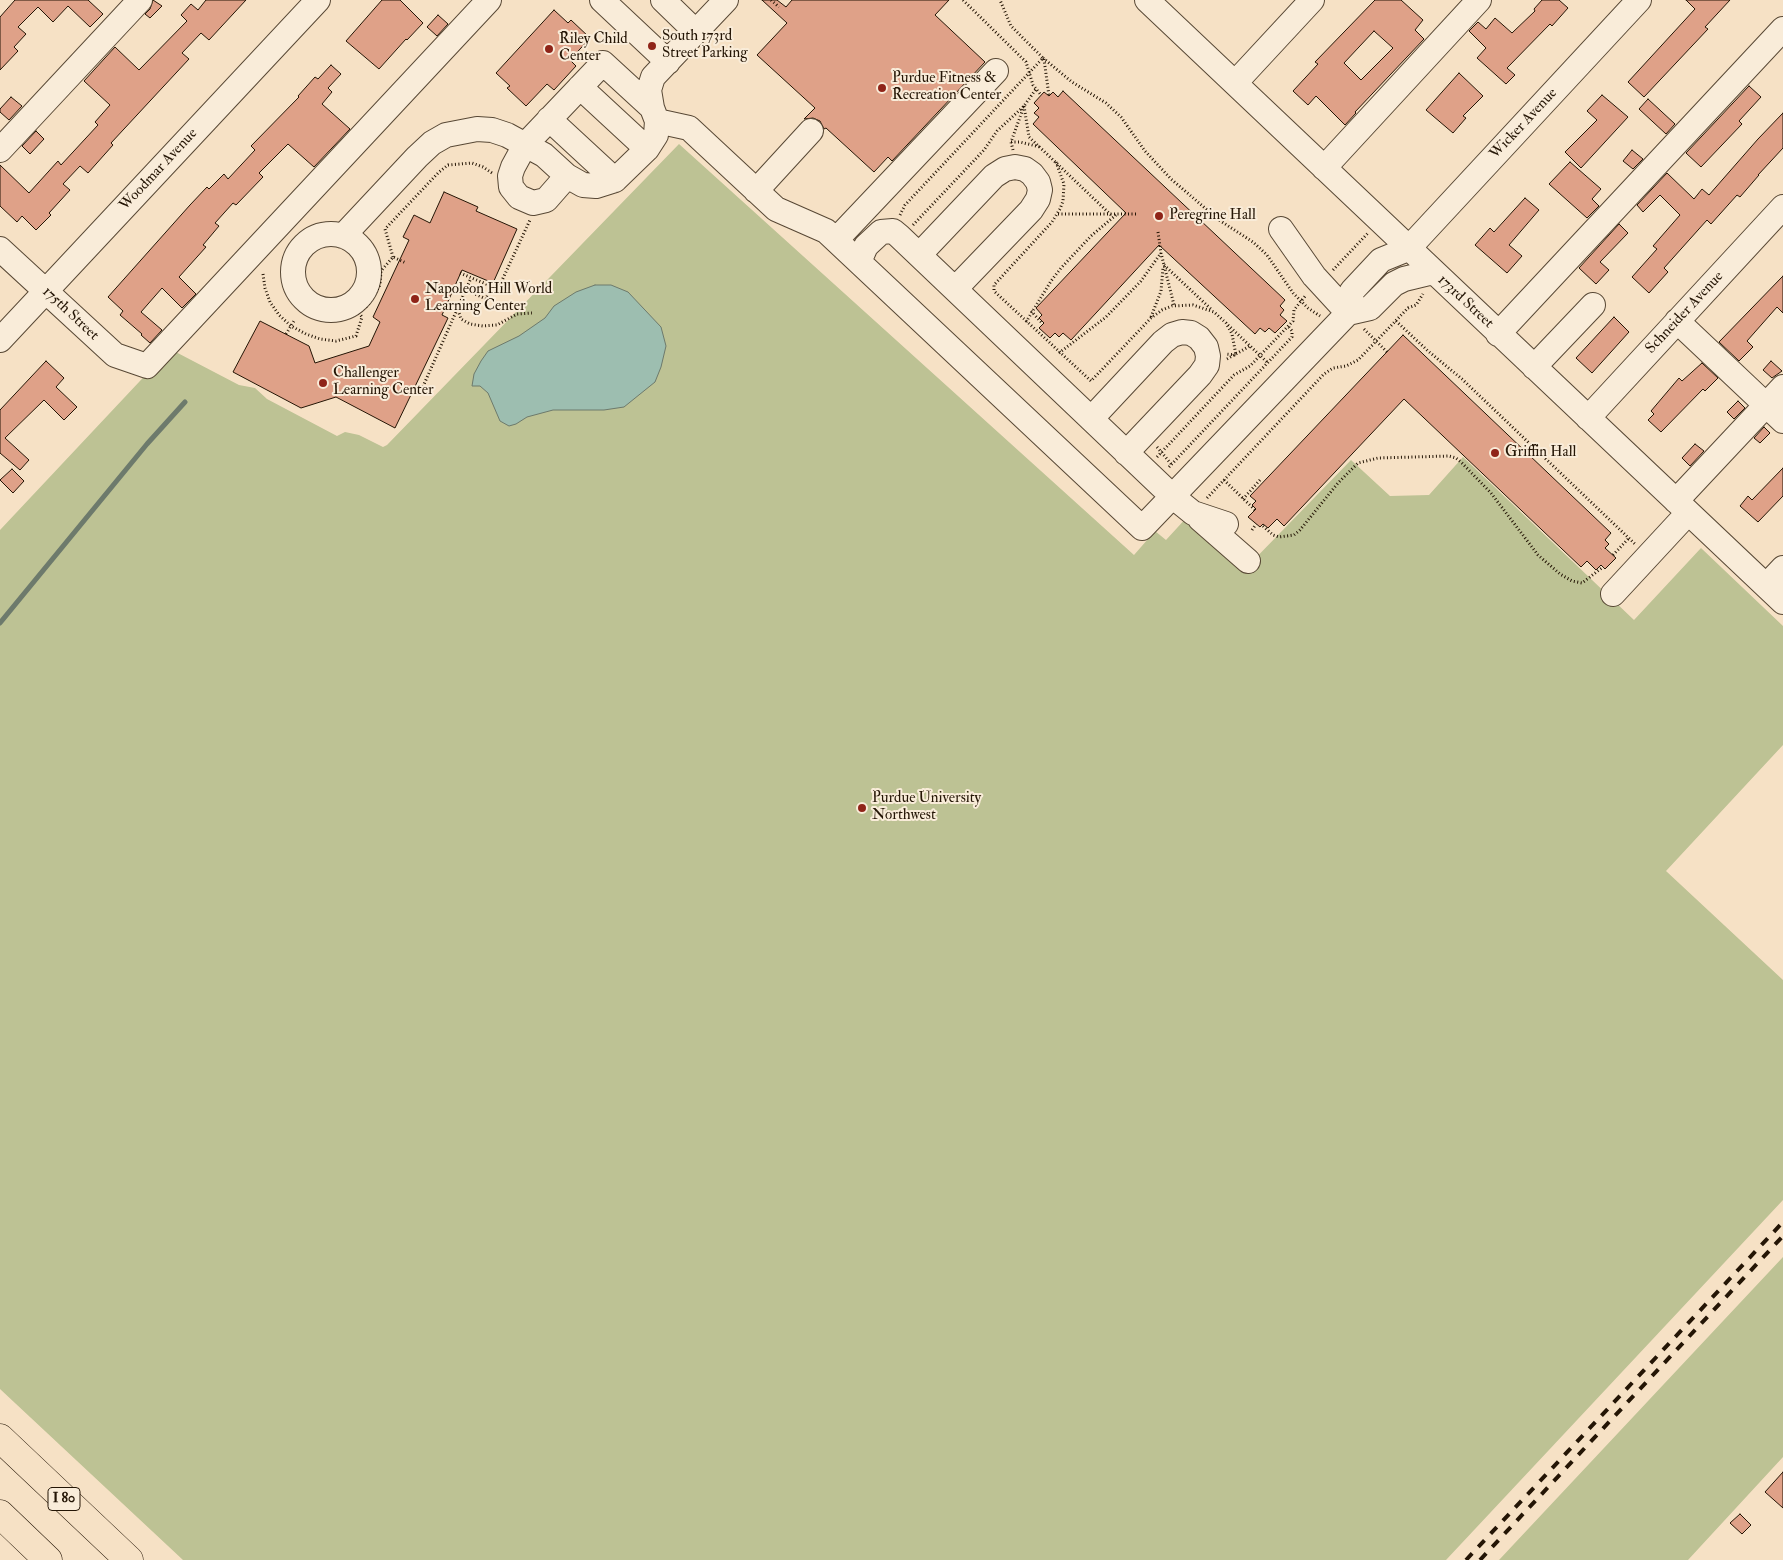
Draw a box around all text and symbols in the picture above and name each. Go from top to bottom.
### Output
place label: South 173rd Street Parking [662,28,748,63]
place label: Riley Child Center [559,31,628,66]
marker: South 173rd Street Parking [646,40,658,52]
marker: Riley Child Center [543,43,555,55]
place label: Purdue Fitness & Recreation Center [892,70,1001,105]
marker: Purdue Fitness & Recreation Center [876,82,888,94]
street label: Wicker Avenue [1487,85,1561,163]
street label: Woodmar Avenue [116,125,202,215]
place label: Peregrine Hall [1169,207,1256,225]
marker: Peregrine Hall [1153,210,1165,222]
street label: Schneider Avenue [1642,268,1728,358]
street label: 173rd Street [1433,271,1497,333]
place label: Napoleon Hill World Learning Center [425,281,552,316]
street label: 175th Street [38,283,102,345]
marker: Napoleon Hill World Learning Center [409,293,421,305]
place label: Challenger Learning Center [333,365,434,400]
marker: Challenger Learning Center [317,377,329,389]
place label: Griffin Hall [1505,444,1576,462]
marker: Griffin Hall [1489,447,1501,459]
place label: Purdue University Northwest [872,790,981,825]
marker: Purdue University Northwest [856,802,868,814]
road number: I 80 [48,1488,80,1510]

